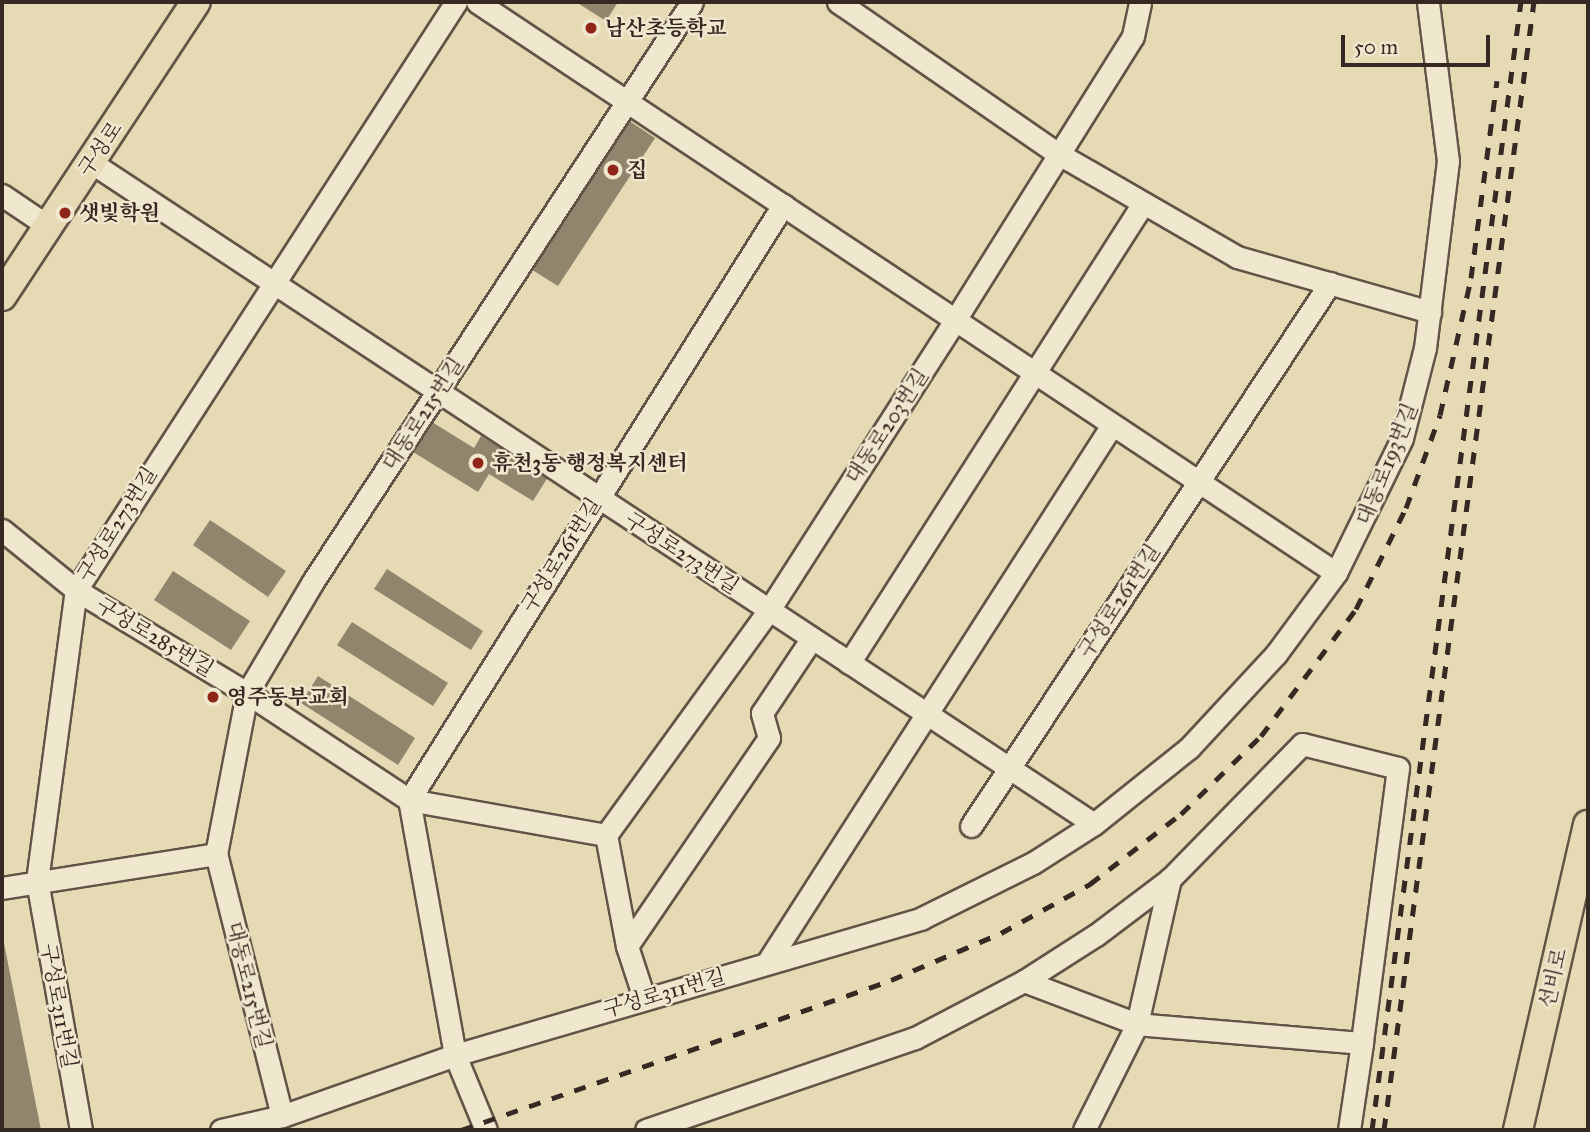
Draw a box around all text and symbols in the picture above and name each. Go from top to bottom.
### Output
place label: 남산초등학교 [605,15,727,41]
marker: 남산초등학교 [583,20,599,36]
scale bar [1345,21,1494,65]
text: 50 m [1354,34,1398,60]
street label: 구성로 [73,117,127,181]
place label: 집 [627,157,647,183]
marker: 집 [605,162,621,178]
place label: 샛빛학원 [79,200,160,226]
marker: 샛빛학원 [57,205,73,221]
street label: 대동로215번길 [377,353,469,475]
street label: 대동로203번길 [840,364,934,488]
street label: 대동로193번길 [1351,399,1423,529]
place label: 휴천3동 행정복지센터 [492,450,687,476]
marker: 휴천3동 행정복지센터 [470,455,486,471]
street label: 구성로273번길 [72,462,162,586]
street label: 구성로261번길 [516,493,606,617]
street label: 구성로273번길 [620,507,744,599]
street label: 구성로261번길 [1073,539,1165,663]
street label: 구성로285번길 [92,592,218,682]
place label: 영주동부교회 [227,684,349,710]
marker: 영주동부교회 [205,689,221,705]
street label: 대동로215번길 [221,919,277,1051]
street label: 구성로311번길 [36,942,82,1070]
street label: 선비로 [1534,946,1572,1010]
street label: 구성로311번길 [600,963,728,1023]

